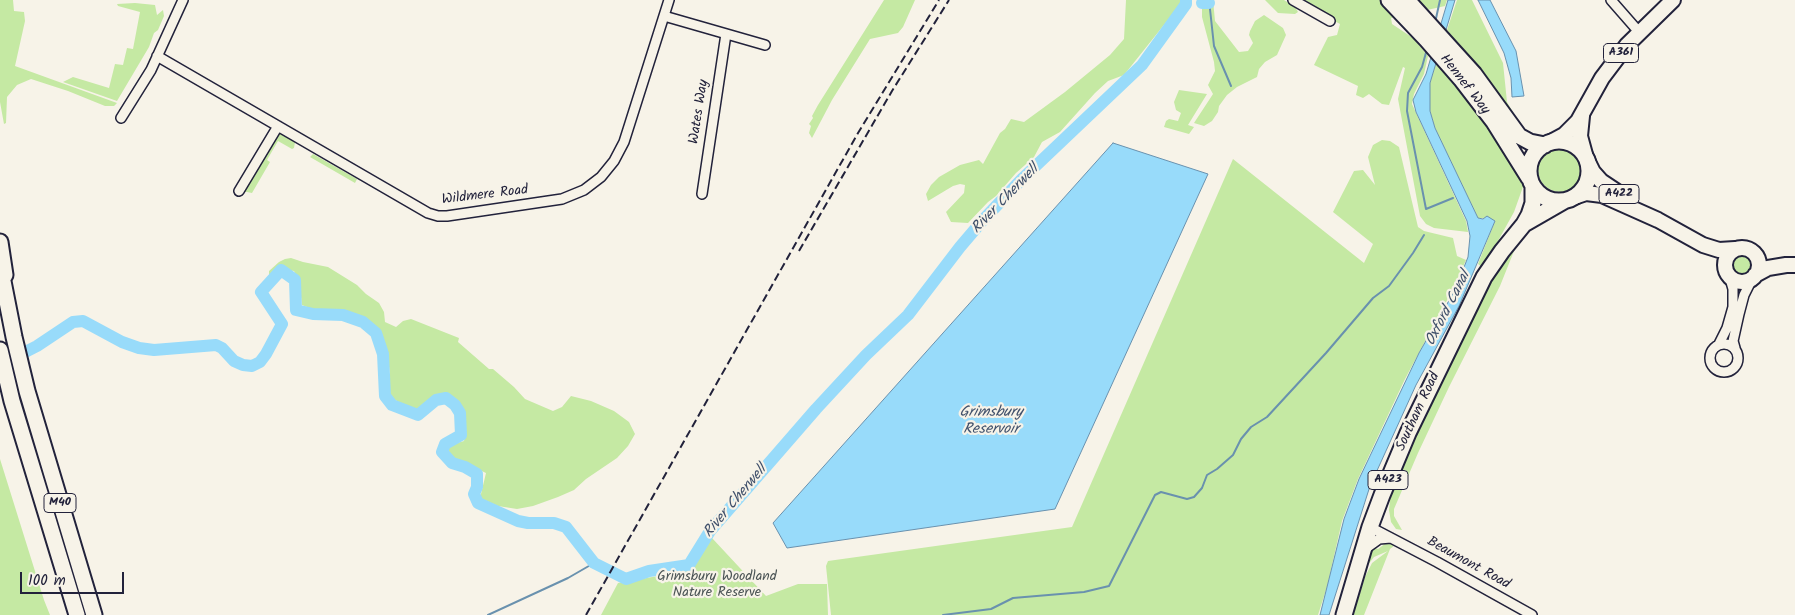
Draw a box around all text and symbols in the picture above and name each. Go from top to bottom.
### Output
road number: A361 [1604,44,1638,62]
street label: Hennef Way [1435,52,1493,118]
street label: Wates Way [687,79,713,145]
water label: River Cherwell [969,162,1043,238]
street label: Wildmere Road [441,182,529,210]
road number: A422 [1599,184,1639,203]
water label: Oxford Canal [1423,269,1475,349]
street label: Southam Road [1393,370,1445,454]
water label: Grimsbury Reservoir [959,404,1023,439]
water label: River Cherwell [700,462,772,542]
road number: A423 [1368,470,1408,490]
road number: M40 [44,493,76,512]
street label: Beaumont Road [1423,534,1513,594]
scale bar [22,562,126,594]
text: 100 m [28,569,66,593]
park label: Grimsbury Woodland Nature Reserve [657,570,777,602]

